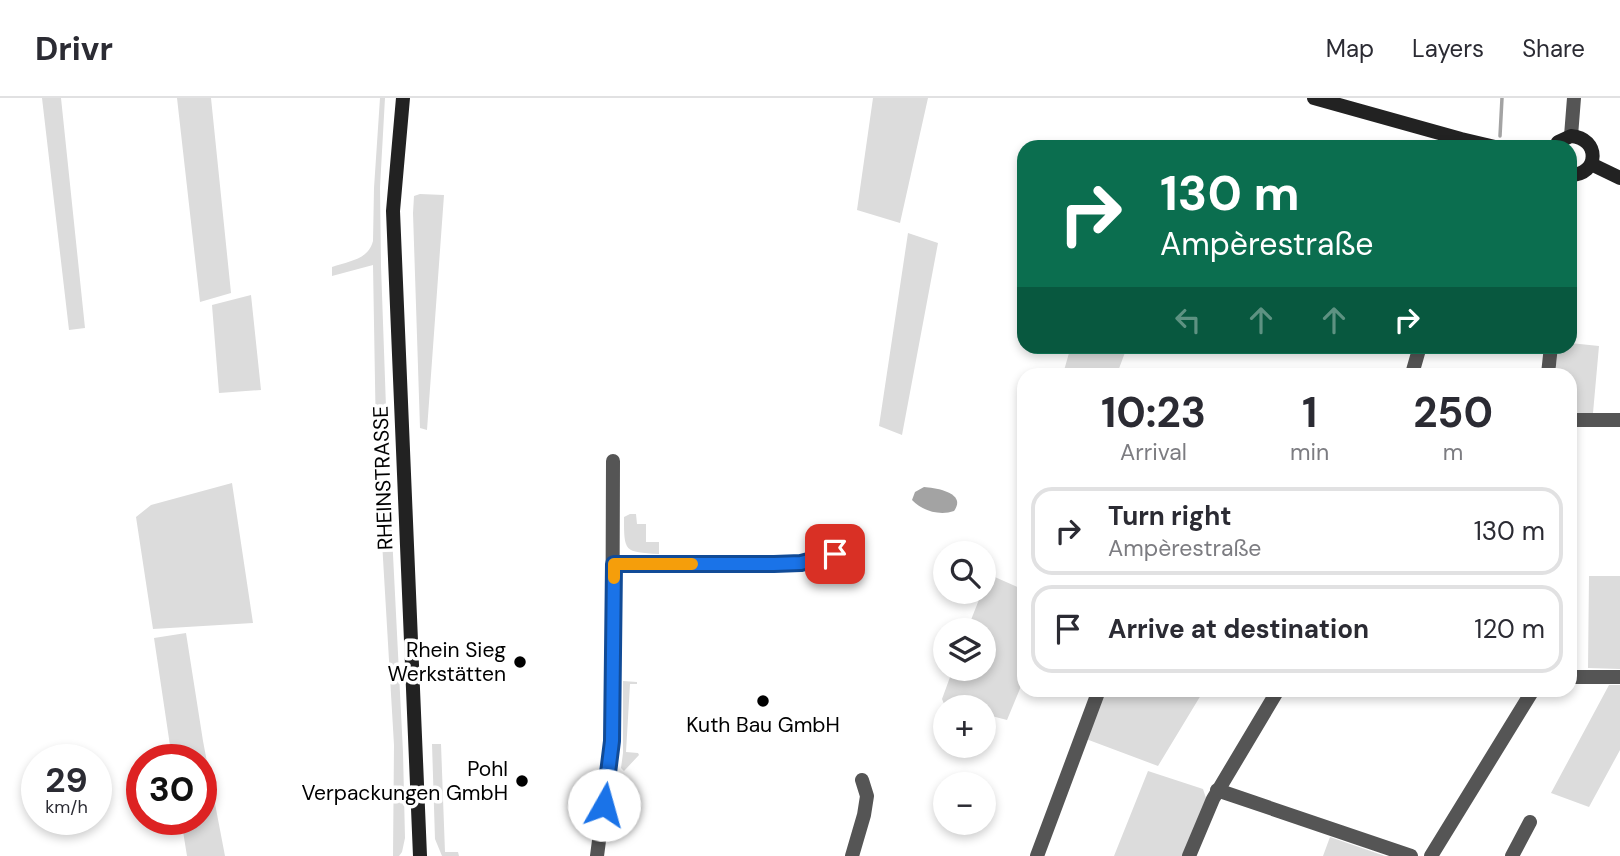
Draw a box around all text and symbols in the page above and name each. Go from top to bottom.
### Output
text: Drivr [35,27,113,70]
text: Map [1326,33,1374,64]
text: Layers [1412,33,1484,64]
text: Share [1522,33,1585,64]
text: 130 m [1160,161,1300,225]
icon: right [1045,168,1136,259]
text: Ampèrestraße [1160,223,1373,265]
icon: left [1169,301,1207,339]
icon: ahead [1242,301,1280,339]
icon: ahead [1315,301,1353,339]
icon: right [1388,301,1426,339]
text: 10:23 [1101,385,1206,440]
text: 1 [1302,385,1317,440]
text: 250 [1413,385,1493,440]
street label: RHEINSTRASSE [366,405,400,551]
text: Arrival [1120,437,1187,467]
text: min [1290,437,1329,467]
text: m [1443,437,1463,467]
text: Turn right [1108,499,1232,533]
icon: right [1049,512,1087,550]
text: 130 m [1474,514,1545,548]
pin [805,524,865,584]
text: Ampèrestraße [1108,533,1261,563]
icon: arrive [816,535,854,573]
map controls [933,541,996,835]
button: search [933,541,996,604]
icon: arrive [1049,610,1087,648]
text: Arrive at destination [1108,612,1369,646]
text: 120 m [1474,612,1545,646]
button: layers [933,618,996,681]
place label: Rhein Sieg Werkstätten [387,636,506,688]
marker: Rhein Sieg Werkstätten [512,654,528,670]
marker: Kuth Bau GmbH [755,693,771,709]
button: + [933,695,996,758]
place label: Kuth Bau GmbH [686,711,840,739]
speed limit sign: 30 [126,744,217,835]
place label: Pohl Verpackungen GmbH [301,755,508,807]
text: 29 [45,757,88,803]
position arrow [567,768,641,842]
button: − [933,772,996,835]
marker: Pohl Verpackungen GmbH [514,773,530,789]
text: km/h [45,795,88,819]

